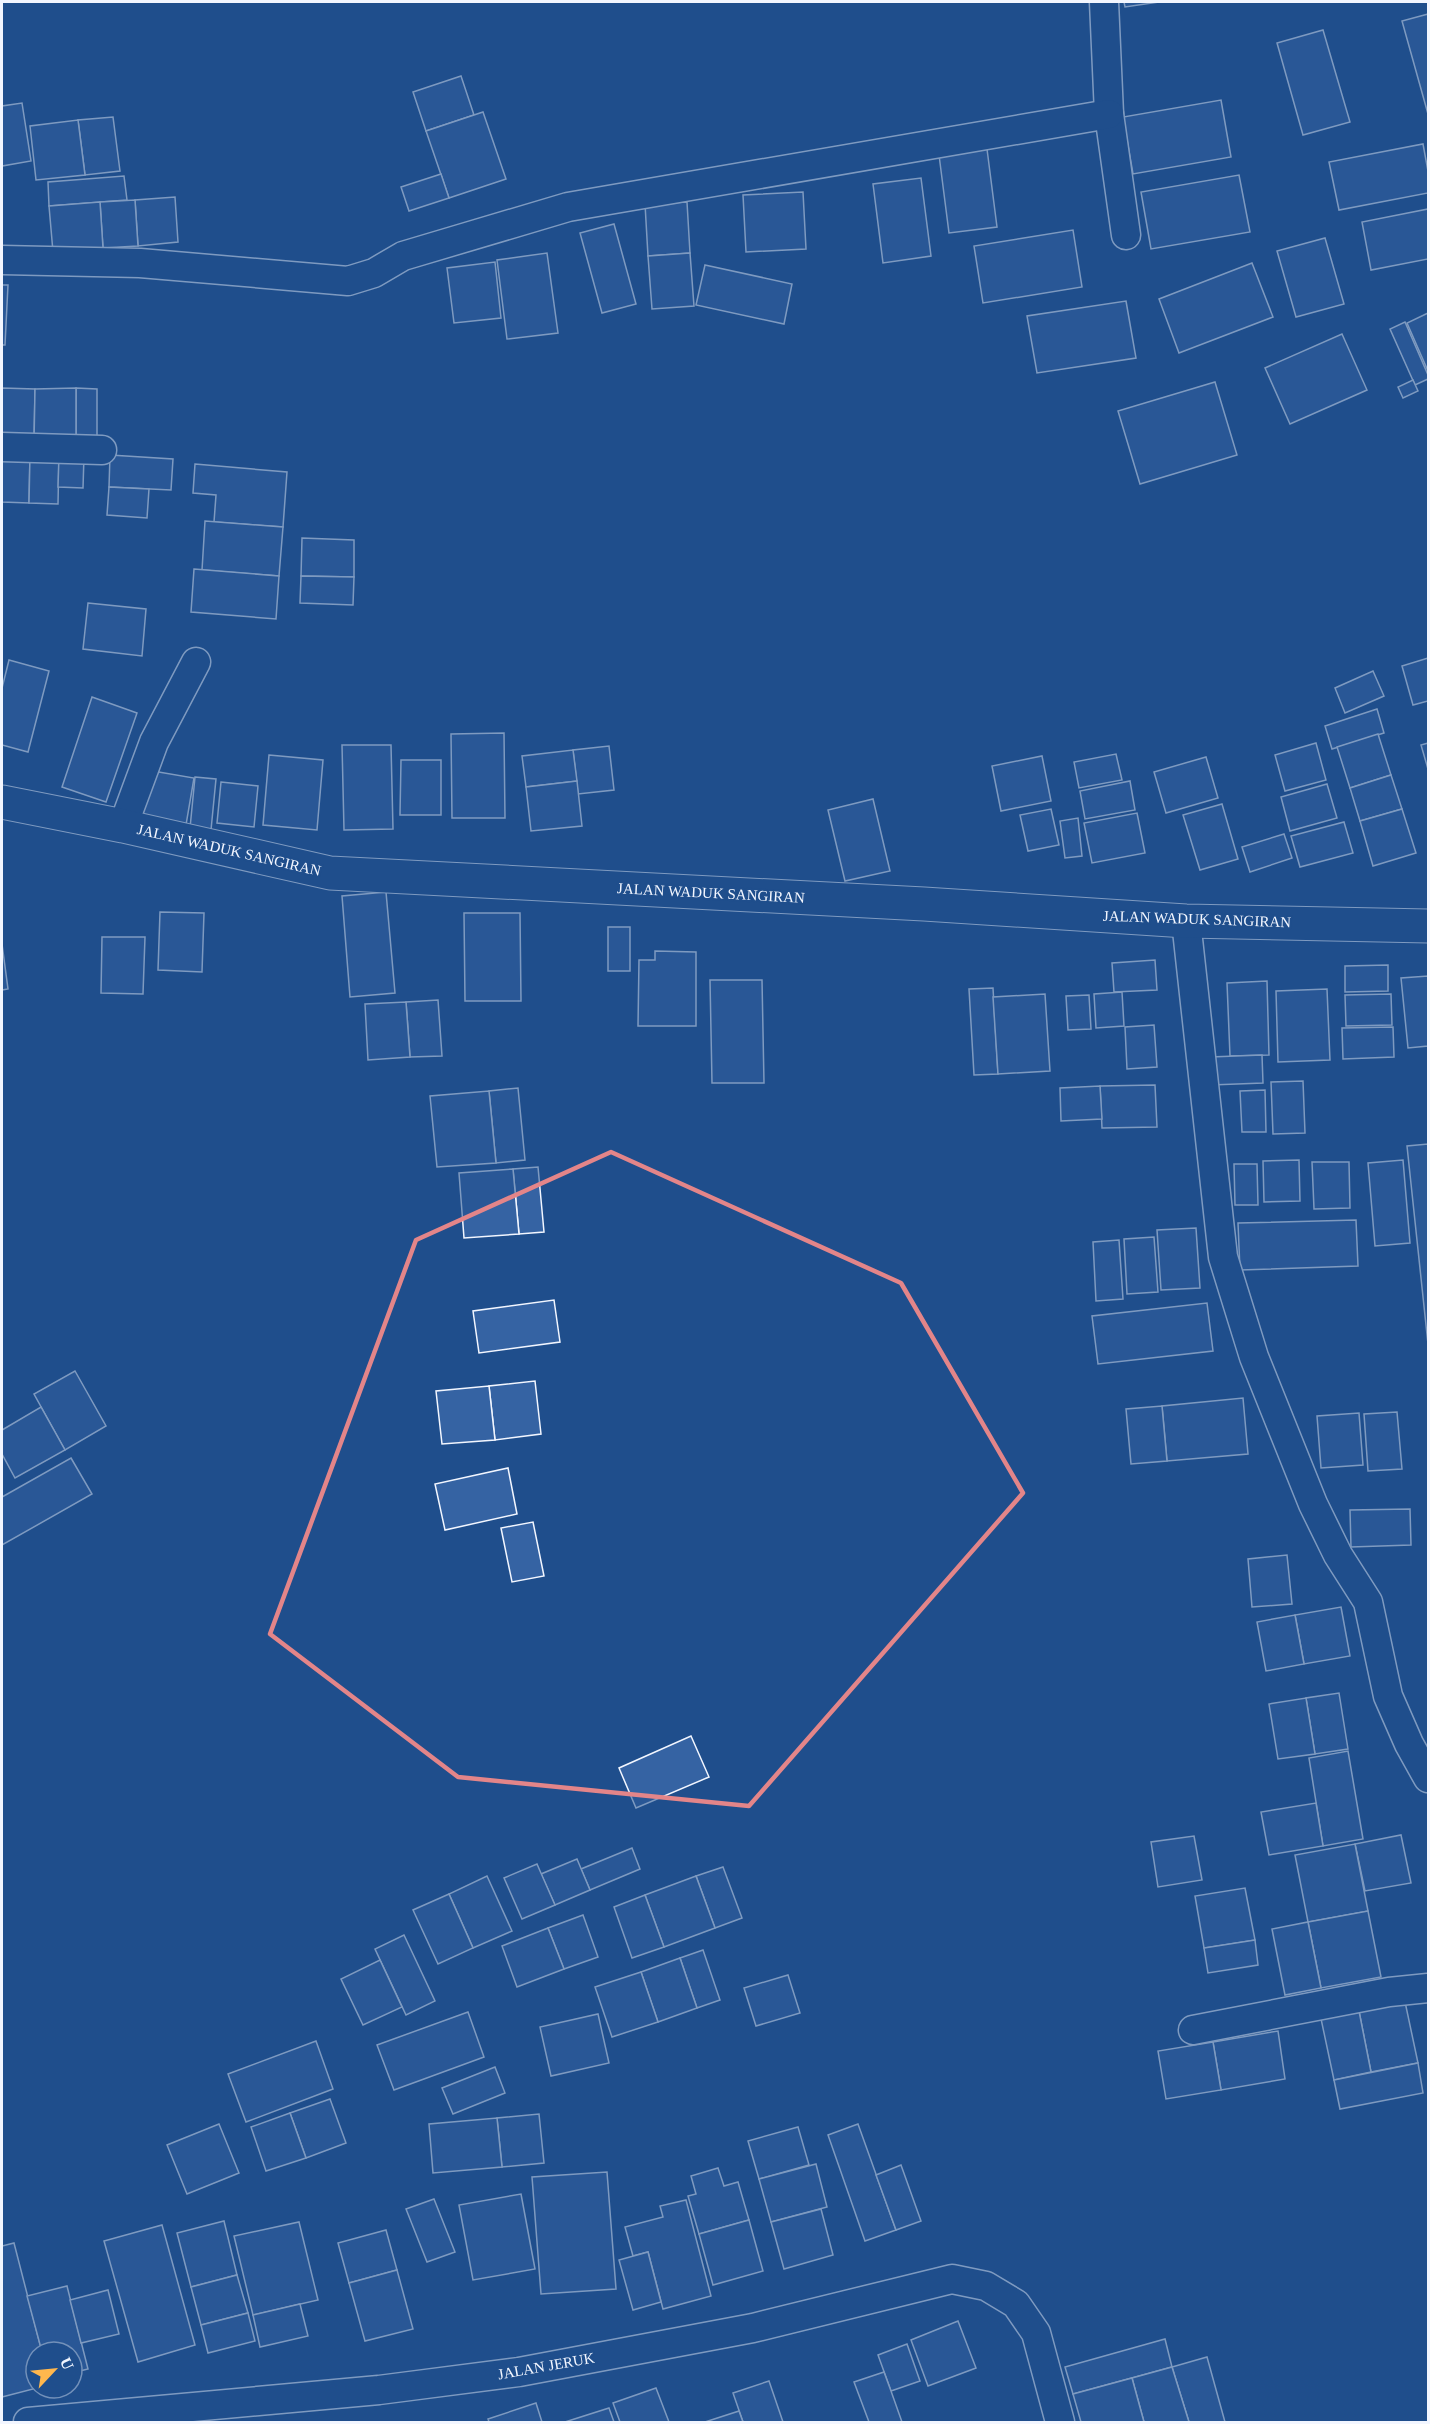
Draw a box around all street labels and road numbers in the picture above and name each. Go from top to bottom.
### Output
street label: JALAN WADUK SANGIRAN [136,821,323,879]
street label: JALAN WADUK SANGIRAN [617,880,805,906]
street label: JALAN WADUK SANGIRAN [1103,908,1291,930]
street label: JALAN JERUK [496,2350,596,2382]

